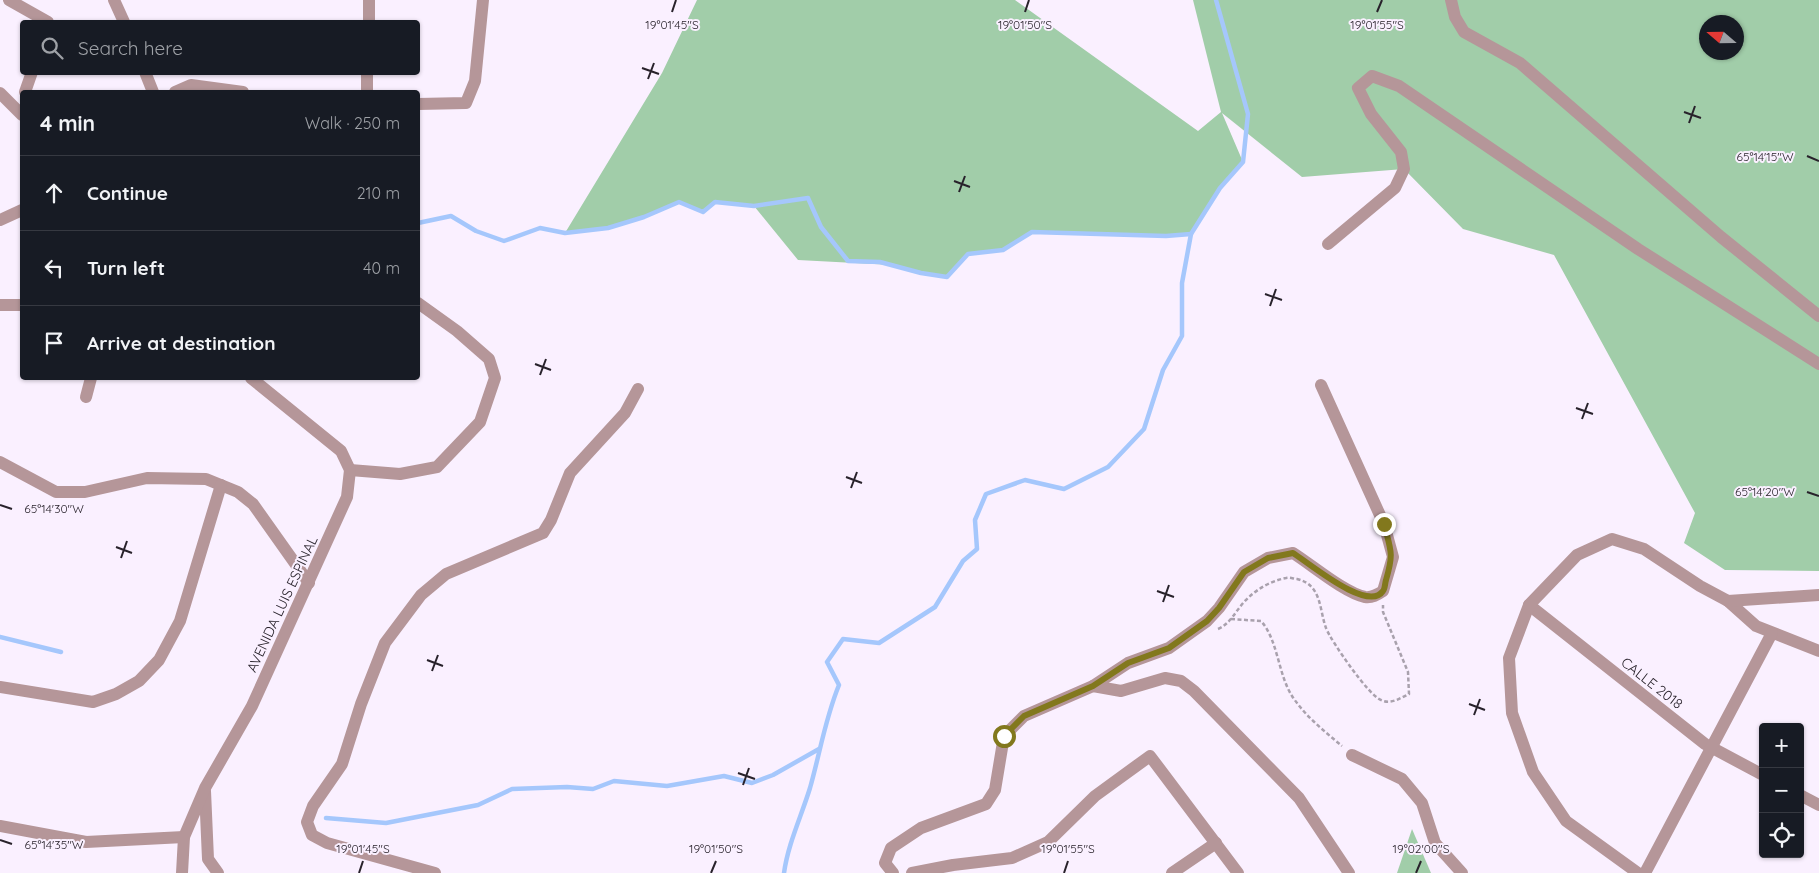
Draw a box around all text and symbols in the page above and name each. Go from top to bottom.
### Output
north arrow [1699,15,1744,60]
text: 19°01'45"S [645,17,699,32]
text: 19°01'50"S [998,17,1052,32]
text: 19°01'55"S [1350,17,1404,32]
search box [20,20,420,75]
icon: search [38,34,66,62]
text: Search here [78,36,183,60]
text: 4 min [40,110,95,136]
text: Walk · 250 m [305,113,400,133]
text: 65°14'15"W [1736,149,1794,164]
icon: ahead [40,179,68,207]
text: Continue [87,181,168,205]
text: 210 m [357,183,400,203]
icon: left [40,254,68,282]
text: Turn left [87,256,165,280]
text: 40 m [363,258,400,278]
icon: arrive [40,329,68,357]
text: Arrive at destination [87,331,276,355]
text: 65°14'20"W [1735,484,1795,499]
text: 65°14'30"W [24,501,84,516]
route end [1373,513,1396,536]
street label: AVENIDA LUIS ESPINAL [243,532,322,675]
street label: CALLE 2018 [1617,653,1687,713]
map controls [1759,723,1804,858]
button: + [1759,723,1804,768]
route start [993,725,1016,748]
button: − [1759,768,1804,813]
button: locate [1759,813,1804,858]
text: 65°14'35"W [25,837,84,852]
text: 19°01'45"S [336,841,390,856]
text: 19°01'50"S [689,841,743,856]
text: 19°01'55"S [1041,841,1095,856]
text: 19°02'00"S [1393,841,1450,856]

